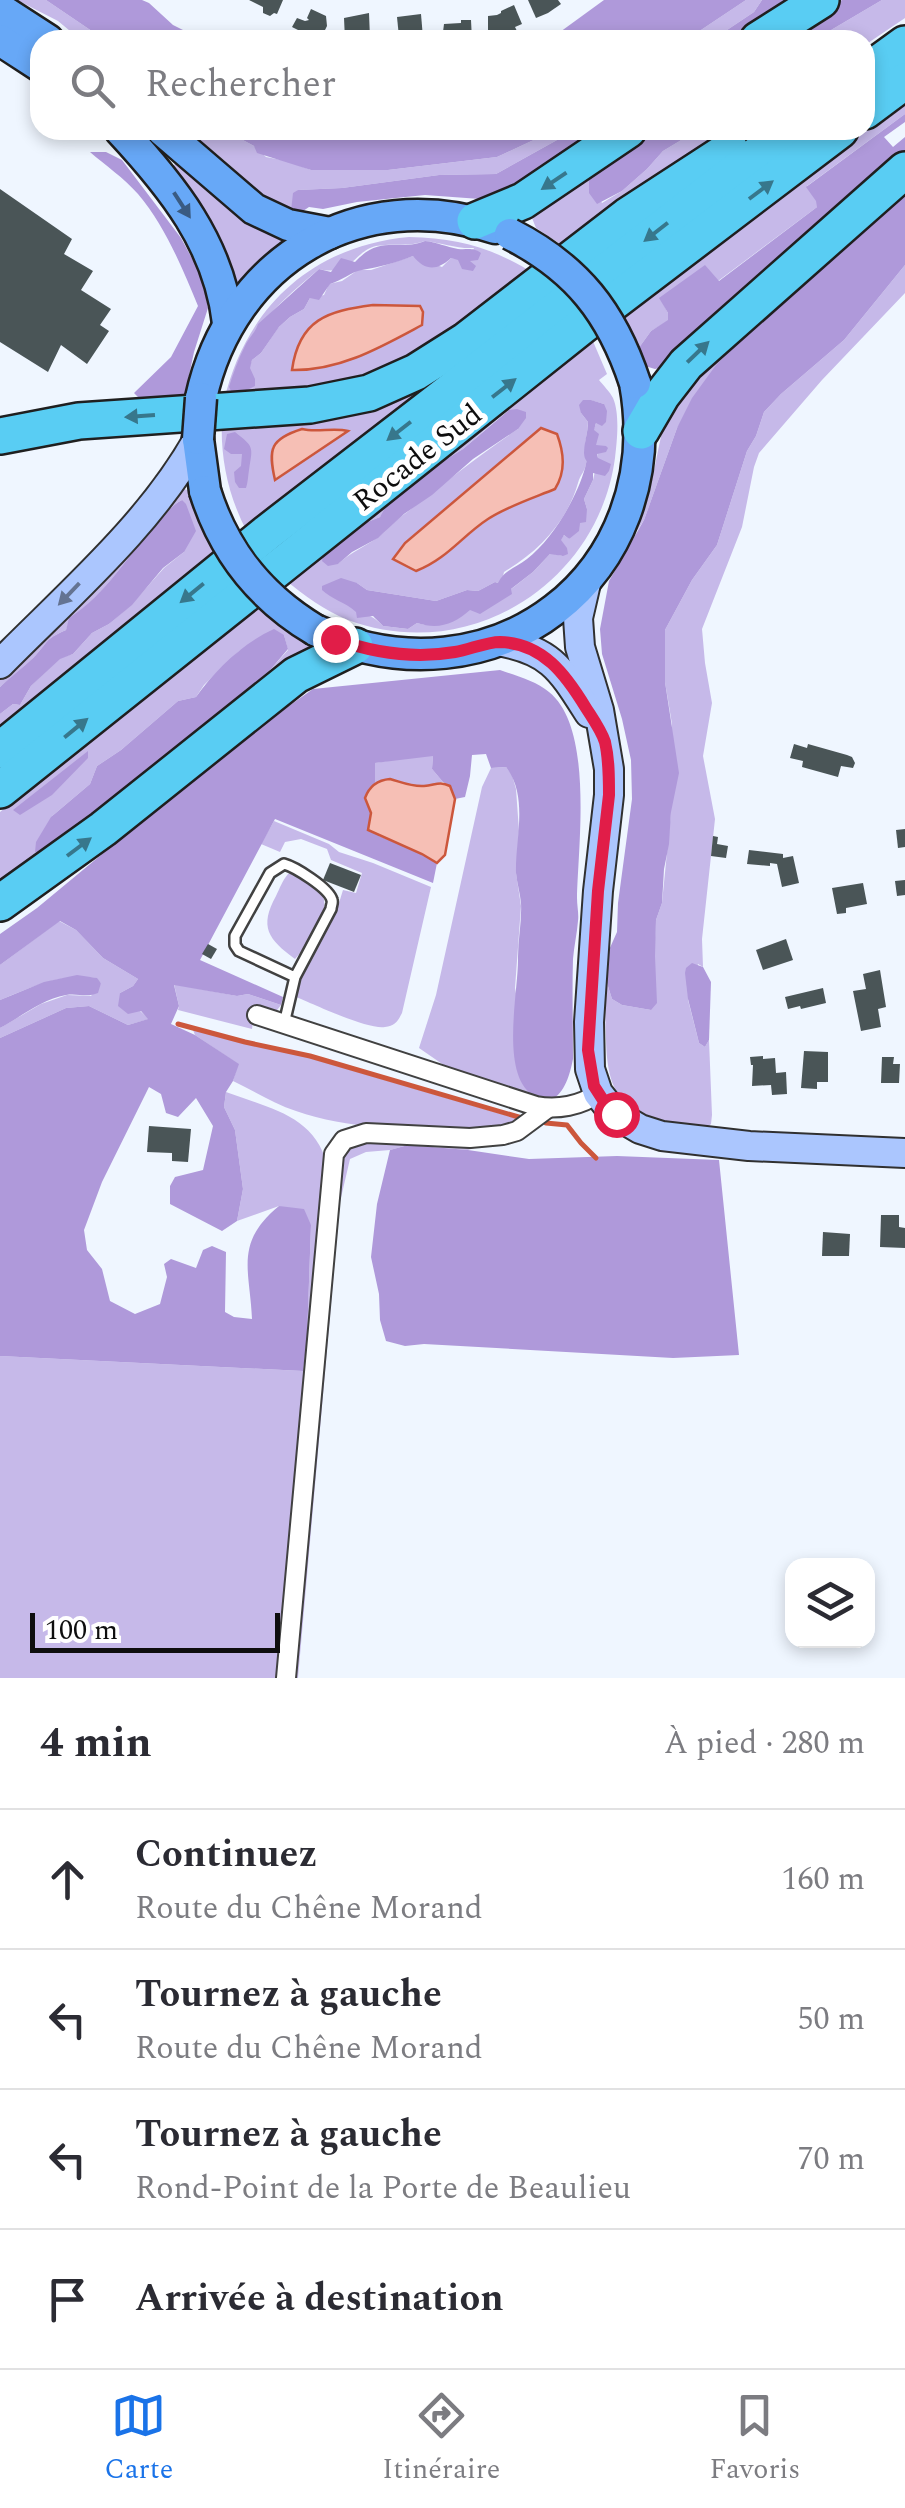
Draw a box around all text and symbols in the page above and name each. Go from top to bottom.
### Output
search box [30,30,875,140]
text: Rechercher [145,56,336,114]
icon: search [65,58,120,113]
one-way arrow [541,171,568,190]
one-way arrow [748,180,774,200]
one-way arrow [173,191,191,218]
one-way arrow [643,221,669,242]
one-way arrow [686,341,710,364]
one-way arrow [491,378,516,399]
street label: Rocade Sud [343,392,492,523]
one-way arrow [123,409,155,425]
one-way arrow [386,420,412,440]
one-way arrow [58,582,81,606]
one-way arrow [179,582,205,603]
route end [313,617,359,663]
one-way arrow [62,718,88,739]
one-way arrow [66,837,92,857]
route start [594,1092,640,1138]
map controls [785,1558,875,1648]
button: layers [785,1558,875,1648]
scale bar [30,1608,280,1652]
text: 100 m [45,1609,118,1652]
text: 4 min [40,1712,152,1775]
text: À pied · 280 m [664,1719,865,1768]
text: Continuez [135,1826,317,1884]
icon: ahead [40,1852,95,1907]
text: 160 m [781,1855,865,1904]
text: Route du Chêne Morand [135,1884,483,1933]
text: Tournez à gauche [135,1966,442,2024]
icon: left [40,1992,95,2047]
text: 50 m [797,1995,865,2044]
text: Route du Chêne Morand [135,2024,483,2073]
text: Tournez à gauche [135,2106,442,2164]
icon: left [40,2132,95,2187]
text: 70 m [797,2135,865,2184]
text: Rond-Point de la Porte de Beaulieu [135,2164,631,2213]
text: Arrivée à destination [135,2270,504,2328]
icon: arrive [40,2272,95,2327]
tab: Carte [105,2388,173,2491]
tab: Itinéraire [382,2388,500,2491]
tab: Favoris [710,2388,800,2491]

